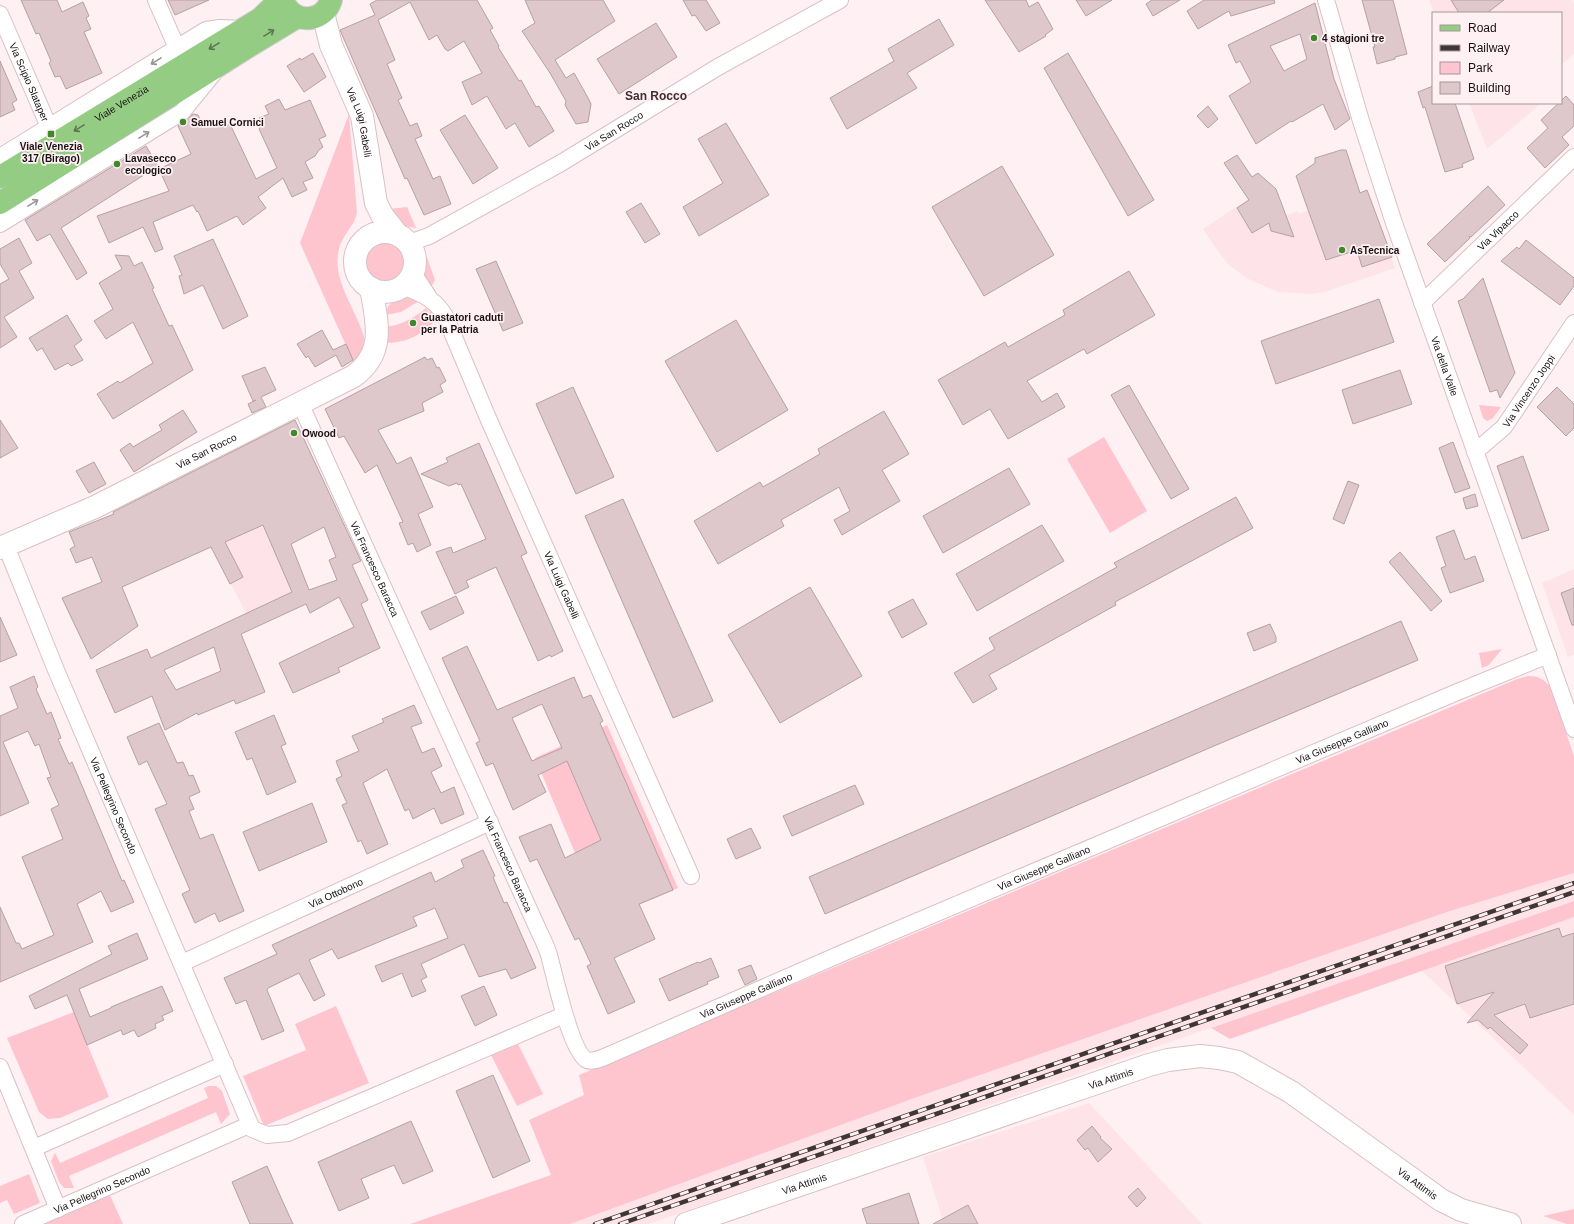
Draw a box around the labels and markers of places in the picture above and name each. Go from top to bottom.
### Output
marker: 4 stagioni tre [1309,33,1319,43]
place label: 4 stagioni tre [1322,33,1385,44]
marker: Samuel Cornici [178,117,188,127]
place label: Samuel Cornici [191,117,264,128]
marker: Viale Venezia 317 (Birago) [46,129,56,139]
place label: Viale Venezia 317 (Birago) [20,141,83,164]
place label: Lavasecco ecologico [125,153,176,176]
marker: Lavasecco ecologico [112,159,122,169]
marker: AsTecnica [1337,245,1347,255]
place label: AsTecnica [1350,245,1400,256]
place label: Guastatori caduti per la Patria [421,312,503,335]
marker: Guastatori caduti per la Patria [408,318,418,328]
marker: Owood [289,428,299,438]
place label: Owood [302,428,336,439]

